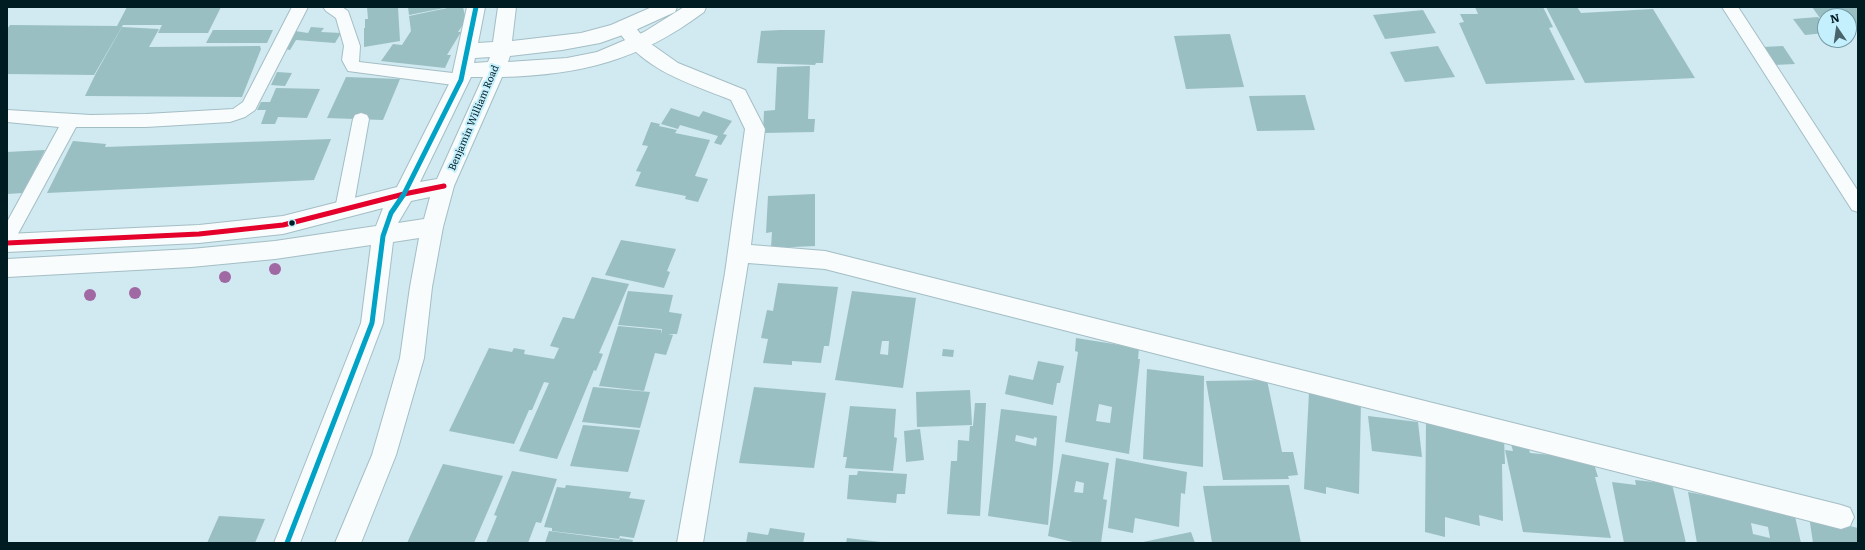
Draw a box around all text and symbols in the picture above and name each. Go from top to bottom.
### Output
north arrow [1817,8,1857,48]
text: N [1828,8,1841,26]
street label: Benjamin William Road [446,63,502,173]
unlabelled marker [287,218,297,228]

